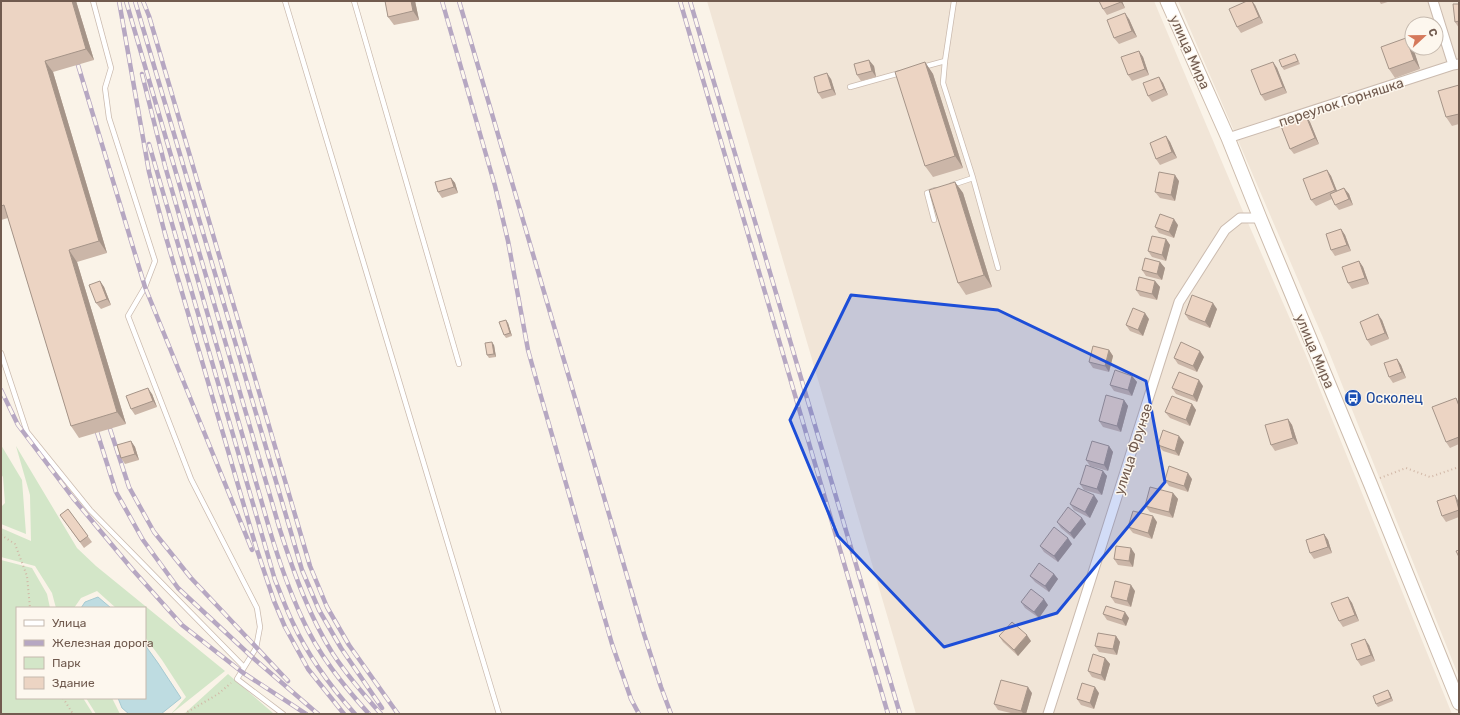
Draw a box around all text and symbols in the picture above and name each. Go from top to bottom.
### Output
street label: улица Мира [1166,12,1213,92]
north arrow [1404,16,1444,56]
text: С [1425,26,1440,39]
street label: переулок Горняшка [1276,74,1406,131]
street label: улица Мира [1291,311,1338,391]
bus stop icon: Осколец [1343,388,1363,408]
place label: Осколец [1366,390,1423,407]
street label: улица Фрунзе [1111,401,1156,497]
legend [16,607,146,699]
text: Улица [52,616,86,630]
text: Железная дорога [52,636,154,650]
text: Парк [52,656,81,670]
text: Здание [52,676,95,690]

